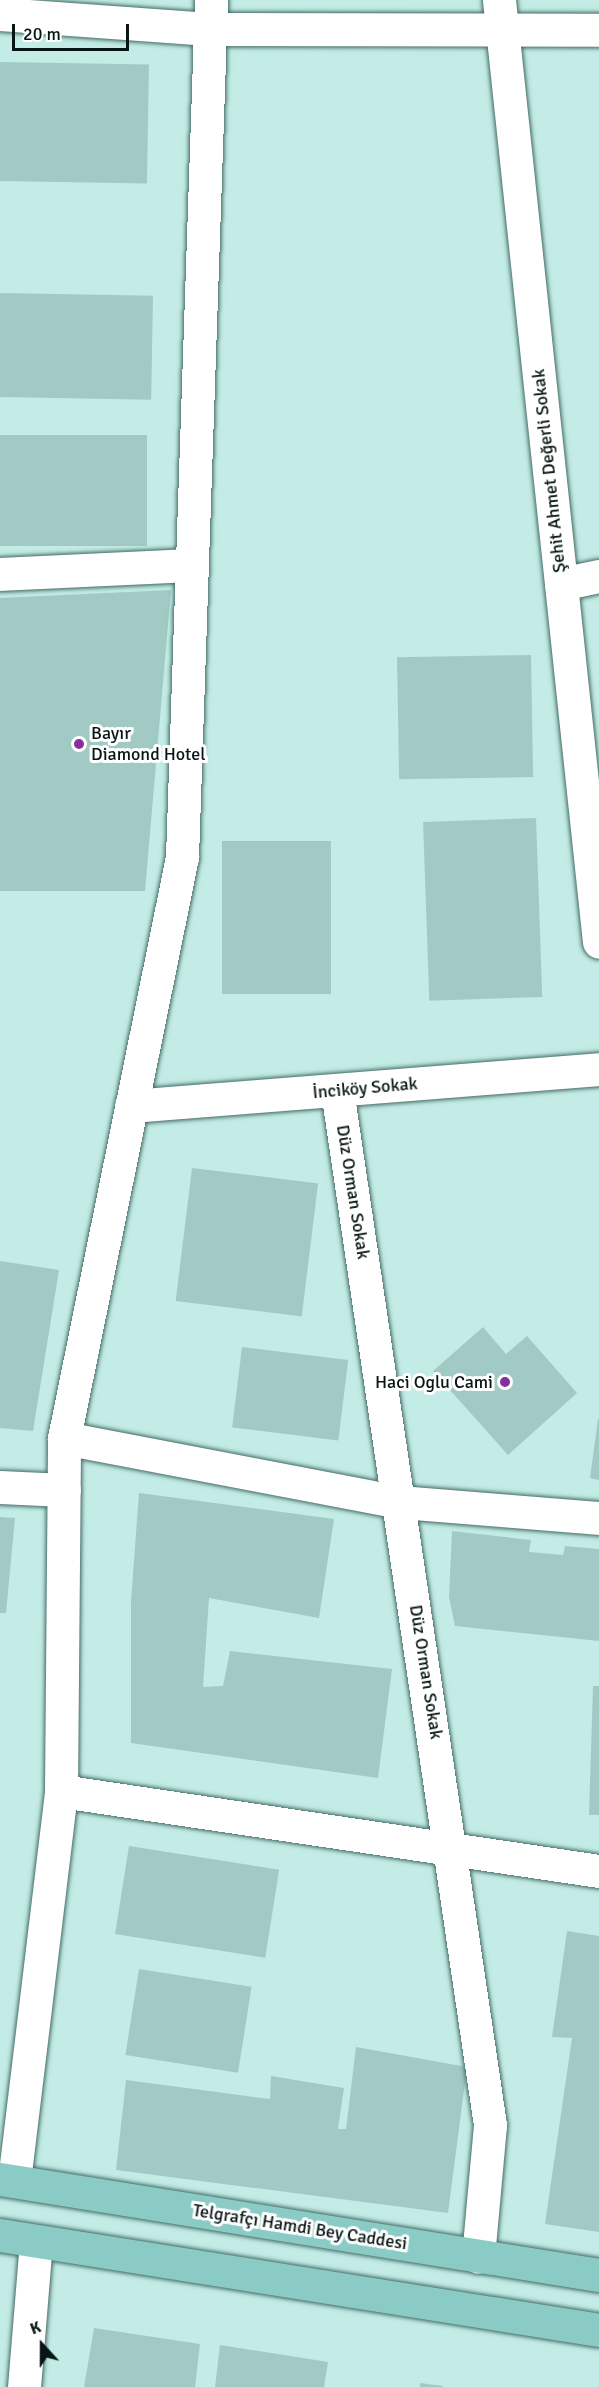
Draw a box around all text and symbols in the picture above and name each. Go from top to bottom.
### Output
scale bar [15,12,132,50]
text: 20 m [23,23,61,45]
street label: Şehit Ahmet Değerli Sokak [528,368,570,574]
place label: Bayır Diamond Hotel [91,723,205,766]
marker: Bayır Diamond Hotel [72,737,86,751]
street label: İnciköy Sokak [312,1073,418,1103]
street label: Düz Orman Sokak [332,1123,374,1261]
place label: Haci Oglu Cami [375,1371,493,1393]
marker: Haci Oglu Cami [498,1375,512,1389]
street label: Düz Orman Sokak [405,1603,447,1741]
street label: Telgrafçı Hamdi Bey Caddesi [191,2199,409,2255]
north arrow [12,2315,72,2375]
text: K [27,2317,44,2339]

